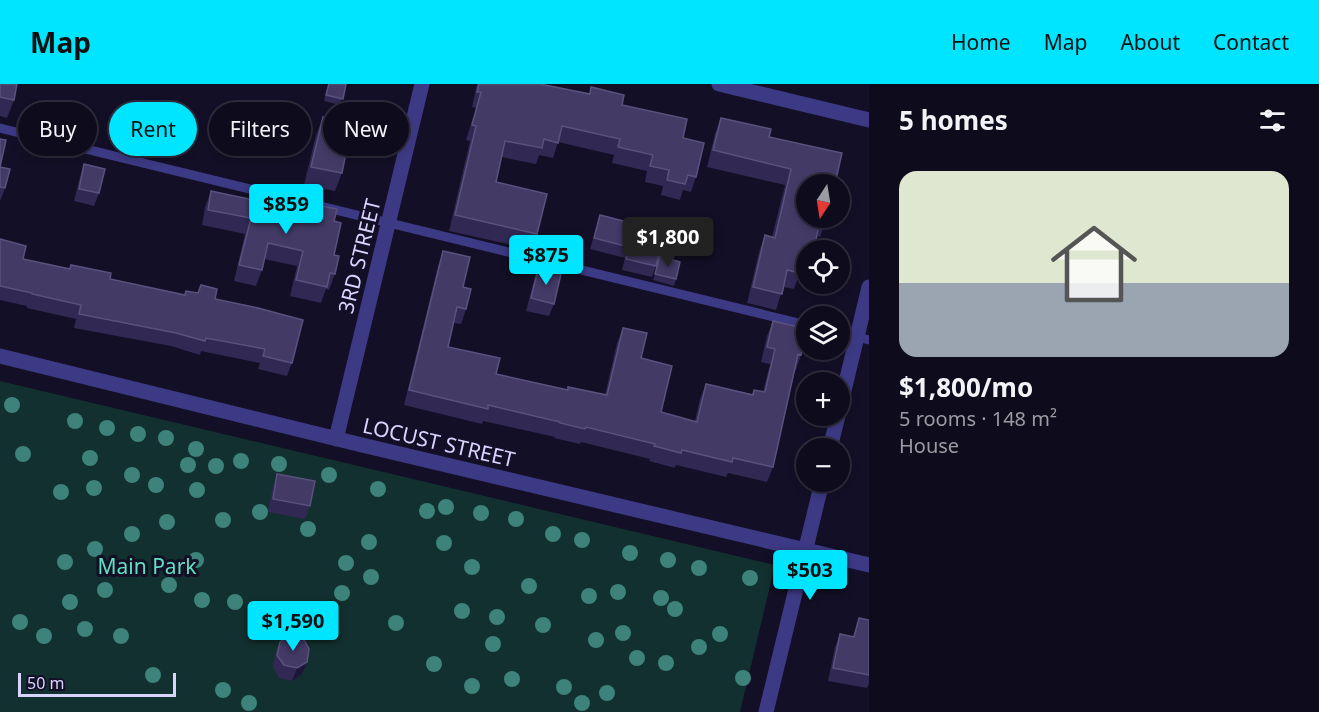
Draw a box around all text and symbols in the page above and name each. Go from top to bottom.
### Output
text: Map [30,23,91,61]
text: Home [951,28,1011,56]
text: Map [1044,28,1087,56]
text: About [1120,28,1180,56]
text: Contact [1213,28,1289,56]
chip: Buy [18,102,97,156]
chip: Rent [109,102,197,156]
chip: Filters [209,102,311,156]
chip: New [323,102,409,156]
text: 5 homes [899,102,1008,138]
icon: filters [1256,104,1289,137]
north arrow [796,174,850,228]
map controls [796,174,850,492]
pin: $859 [250,184,322,235]
text: $859 [263,190,309,217]
street label: 3RD STREET [331,195,387,316]
icon: home [1040,210,1148,318]
pin: $1,800 [619,217,717,268]
text: $1,800 [637,223,699,250]
pin: $875 [510,235,582,286]
button: locate [796,240,850,294]
text: $875 [523,241,569,268]
button: layers [796,306,850,360]
text: $1,800/mo [899,369,1033,405]
button: + [796,372,850,426]
text: 5 rooms · 148 m² [899,405,1057,432]
street label: LOCUST STREET [360,411,518,473]
text: House [899,432,959,459]
button: − [796,438,850,492]
pin: $503 [774,550,846,601]
park label: Main Park [97,552,197,580]
text: $503 [787,556,833,583]
pin: $1,590 [244,601,342,652]
text: $1,590 [262,607,324,634]
scale bar [18,670,176,698]
text: 50 m [27,672,64,694]

